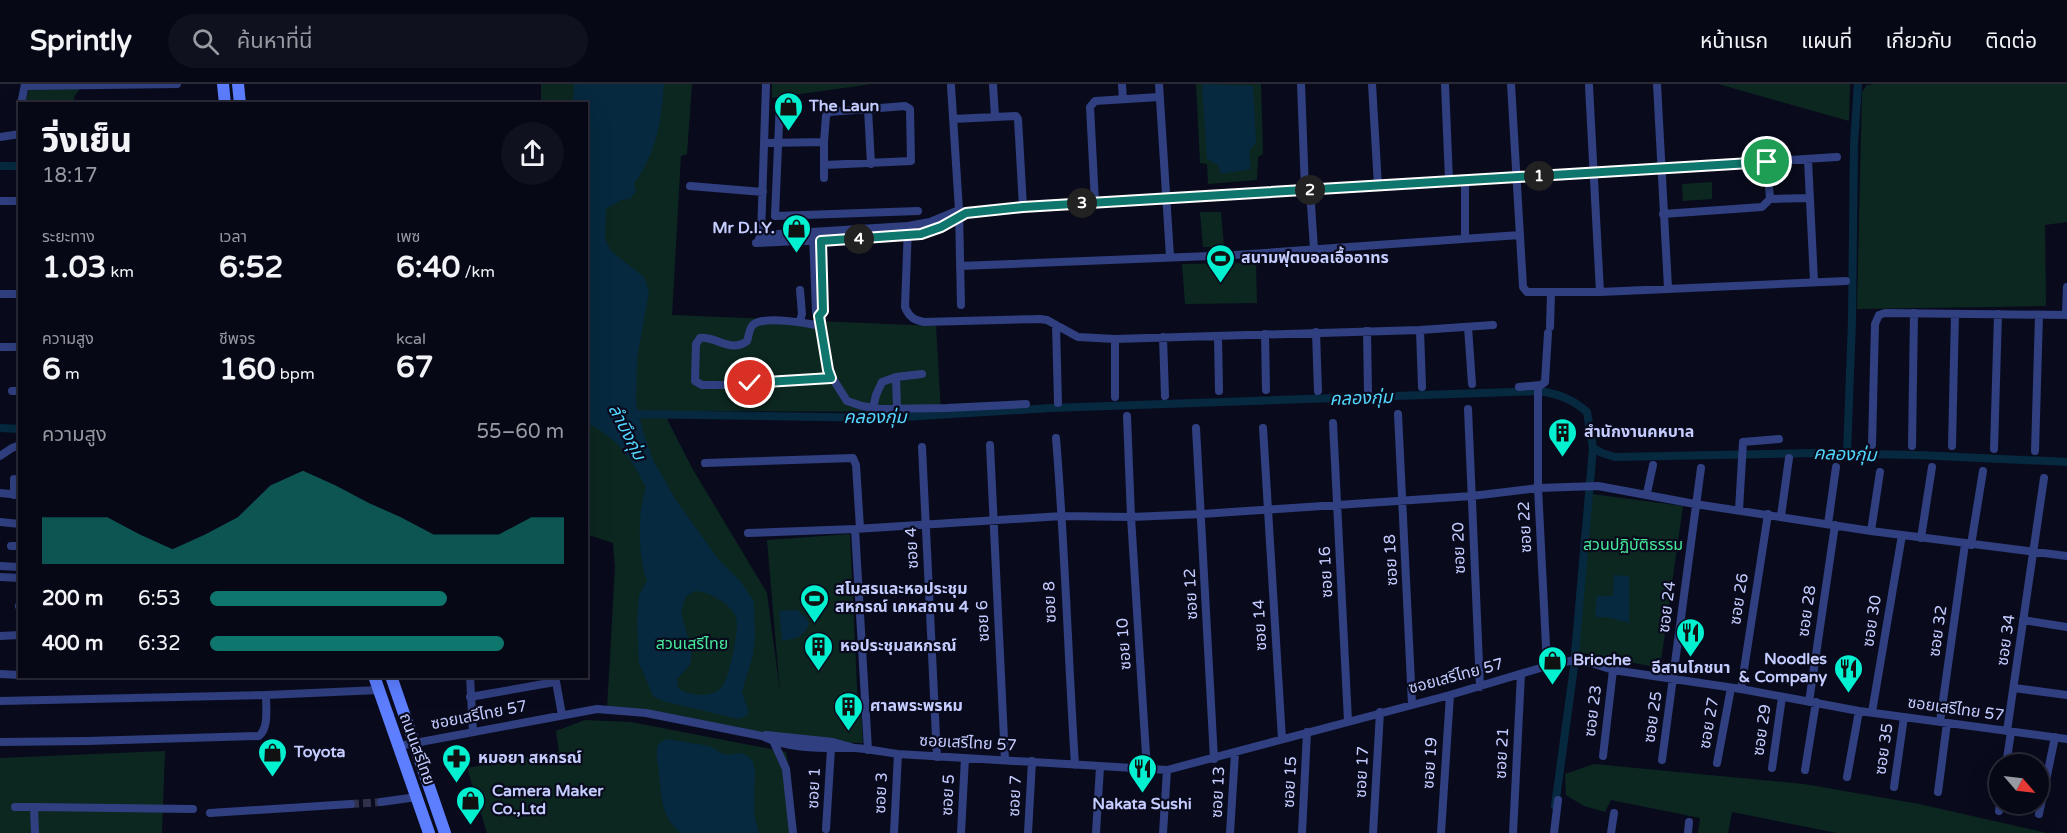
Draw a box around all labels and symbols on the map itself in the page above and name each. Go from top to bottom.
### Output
shop icon: The Laun [772,90,804,132]
place label: The Laun [808,96,879,116]
pin [1741,136,1792,187]
pin: 1 [1524,161,1554,191]
pin: 2 [1295,175,1325,205]
pin: 3 [1067,188,1097,218]
shop icon: Mr D.I.Y. [780,212,812,254]
place label: Mr D.I.Y. [712,218,775,238]
pin: 4 [844,224,874,254]
sports icon: สนามฟุตบอลเอื้ออาทร [1204,242,1236,284]
place label: สนามฟุตบอลเอื้ออาทร [1241,246,1389,268]
pin [724,357,775,408]
water label: คลองกุ่ม [1329,386,1395,410]
water label: ลำบึงกุ่ม [604,400,651,465]
water label: คลองกุ่ม [843,406,909,428]
building icon: สำนักงานคหบาล [1547,416,1579,458]
place label: สำนักงานคหบาล [1584,422,1694,442]
water label: คลองกุ่ม [1813,442,1879,466]
street label: ซอย 22 [1514,501,1536,553]
street label: ซอย 20 [1448,522,1470,574]
street label: ซอย 4 [901,527,923,569]
street label: ซอย 18 [1380,534,1402,586]
park label: สวนปฏิบัติธรรม [1583,535,1683,555]
street label: ซอย 16 [1315,546,1337,598]
street label: ซอย 12 [1180,568,1202,620]
street label: ซอย 26 [1725,572,1753,626]
place label: สโมสรและหอประชุม สหกรณ์ เคหสถาน 4 [835,579,969,617]
street label: ซอย 24 [1654,580,1680,634]
street label: ซอย 8 [1039,581,1061,623]
sports icon: สโมสรและหอประชุม สหกรณ์ เคหสถาน 4 [798,582,830,624]
street label: ซอย 28 [1793,584,1821,638]
street label: ซอย 30 [1858,594,1886,648]
street label: ซอย 14 [1249,599,1271,651]
street label: ซอย 6 [972,600,994,642]
street label: ซอย 32 [1924,604,1952,658]
street label: ซอย 34 [1992,613,2020,667]
restaurant icon: อีสานโภชนา [1675,616,1707,658]
street label: ซอย 10 [1112,617,1136,671]
building icon: หอประชุมสหกรณ์ [803,630,835,672]
park label: สวนเสรีไทย [656,634,728,654]
place label: หอประชุมสหกรณ์ [840,636,956,656]
shop icon: Brioche [1536,644,1568,686]
place label: Noodles & Company [1739,649,1827,687]
place label: Brioche [1573,650,1631,670]
restaurant icon: Noodles & Company [1832,652,1864,694]
street label: ซอยเสรีไทย 57 [1406,654,1506,698]
place label: อีสานโภชนา [1651,658,1731,678]
street label: ซอย 23 [1580,684,1606,738]
building icon: ศาลพระพรหม [833,690,865,732]
street label: ซอย 25 [1639,690,1667,744]
street label: ซอยเสรีไทย 57 [1906,692,2006,726]
street label: ซอยเสรีไทย 57 [429,696,529,734]
place label: ศาลพระพรหม [870,696,963,716]
street label: ซอย 27 [1695,696,1723,750]
street label: ซอย 29 [1748,703,1776,757]
street label: ถนนเสรีไทย [395,710,439,788]
street label: ซอย 35 [1870,722,1898,776]
street label: ซอย 21 [1491,727,1513,779]
street label: ซอยเสรีไทย 57 [919,730,1017,756]
shop icon: Toyota [257,736,289,778]
street label: ซอย 19 [1418,736,1442,790]
place label: Toyota [293,742,346,762]
pharmacy icon: หมอยา สหกรณ์ [441,742,473,784]
street label: ซอย 17 [1351,746,1373,798]
place label: หมอยา สหกรณ์ [478,748,582,768]
restaurant icon: Nakata Sushi [1126,752,1158,794]
north arrow [1989,754,2049,814]
street label: ซอย 15 [1279,756,1301,808]
street label: ซอย 13 [1207,766,1229,818]
street label: ซอย 1 [803,767,825,809]
street label: ซอย 3 [870,772,892,814]
street label: ซอย 5 [937,774,959,816]
street label: ซอย 7 [1004,775,1026,817]
place label: Camera Maker Co.,Ltd [492,781,604,819]
shop icon: Camera Maker Co.,Ltd [455,784,487,826]
place label: Nakata Sushi [1092,794,1192,814]

